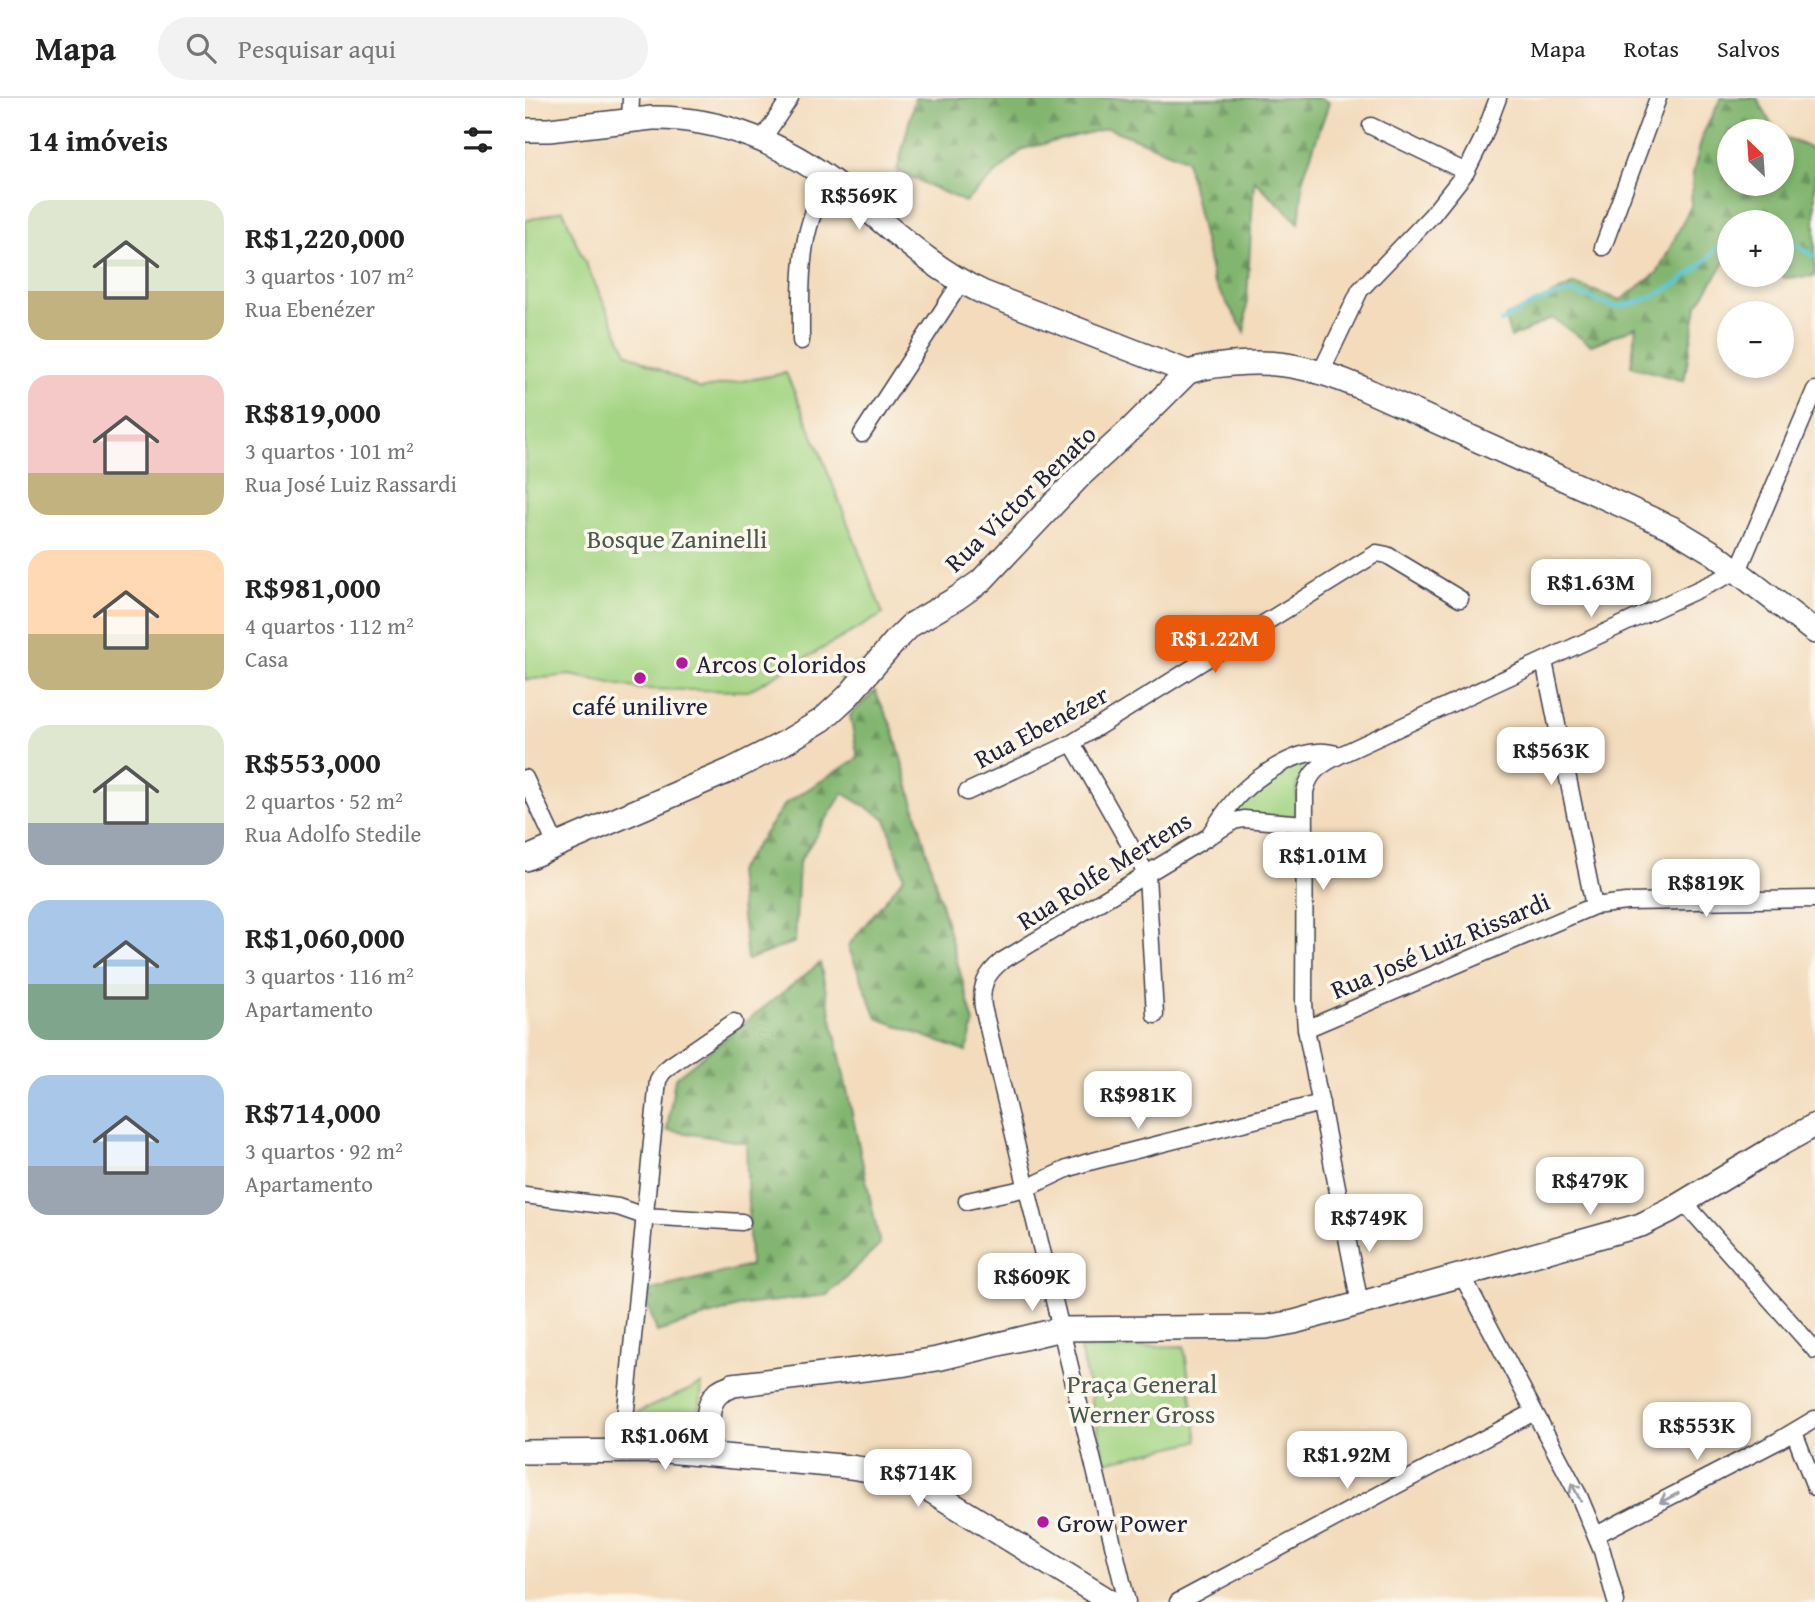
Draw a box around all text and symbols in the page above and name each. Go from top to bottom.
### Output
search box [158,17,648,80]
text: Mapa [35,24,116,72]
icon: search [182,29,220,67]
text: Pesquisar aqui [238,29,396,68]
text: Mapa [1530,31,1586,66]
text: Rotas [1624,31,1679,66]
text: Salvos [1717,31,1780,66]
text: 14 imóveis [28,118,168,162]
north arrow [1717,119,1794,196]
map controls [1717,119,1794,378]
icon: filters [459,121,497,159]
pin: R$569K [802,172,916,232]
text: R$569K [821,178,897,211]
button: + [1717,210,1794,287]
text: R$1,220,000 [245,215,405,259]
icon: home [84,228,168,312]
text: 3 quartos · 107 m² [245,259,414,292]
text: Rua Ebenézer [245,292,375,325]
button: − [1717,301,1794,378]
text: R$819,000 [245,390,381,434]
icon: home [84,403,168,487]
street label: Rua Victor Benato [935,415,1105,581]
text: 3 quartos · 101 m² [245,434,414,467]
text: Rua José Luiz Rassardi [245,467,457,500]
park label: Bosque Zaninelli [587,519,767,558]
pin: R$1.63M [1526,560,1656,619]
text: R$981,000 [245,565,381,609]
text: R$1.63M [1547,565,1635,598]
icon: home [84,578,168,662]
text: 4 quartos · 112 m² [245,609,414,642]
pin: R$1.22M [1150,616,1280,675]
text: R$1.22M [1171,621,1259,654]
text: Casa [245,642,288,675]
place label: Arcos Coloridos [696,644,866,683]
marker: Arcos Coloridos [674,655,690,671]
marker: café unilivre [632,670,648,686]
street label: Rua Ebenézer [967,674,1115,778]
place label: café unilivre [572,686,708,725]
pin: R$563K [1494,728,1608,787]
text: R$563K [1513,733,1589,766]
text: R$553,000 [245,740,381,784]
icon: home [84,753,168,837]
text: 2 quartos · 52 m² [245,784,403,817]
street label: Rua Rolfe Mertens [1009,801,1199,939]
text: Rua Adolfo Stedile [245,817,421,850]
pin: R$1.01M [1258,832,1388,892]
text: R$1.01M [1279,838,1367,871]
pin: R$819K [1649,860,1763,919]
text: R$819K [1668,865,1744,898]
street label: Rua José Luiz Rissardi [1324,881,1556,1009]
text: R$1,060,000 [245,915,405,959]
icon: home [84,928,168,1012]
text: 3 quartos · 116 m² [245,959,414,992]
text: Apartamento [245,992,373,1025]
pin: R$981K [1081,1072,1195,1131]
text: R$981K [1100,1077,1176,1110]
text: R$714,000 [245,1090,381,1134]
icon: home [84,1103,168,1187]
text: 3 quartos · 92 m² [245,1134,403,1167]
pin: R$479K [1533,1158,1647,1217]
text: R$479K [1552,1163,1628,1196]
text: Apartamento [245,1167,373,1200]
pin: R$749K [1312,1194,1426,1254]
text: R$749K [1331,1200,1407,1233]
pin: R$609K [975,1254,1089,1313]
text: R$609K [994,1259,1070,1292]
park label: Praça General Werner Gross [1067,1364,1217,1433]
pin: R$553K [1640,1402,1754,1462]
text: R$553K [1659,1408,1735,1441]
pin: R$1.06M [600,1412,730,1472]
text: R$1.06M [621,1418,709,1451]
pin: R$1.92M [1282,1432,1412,1491]
text: R$1.92M [1303,1437,1391,1470]
pin: R$714K [861,1450,975,1509]
text: R$714K [880,1455,956,1488]
one-way arrow [1569,1482,1583,1503]
one-way arrow [1659,1491,1680,1505]
place label: Grow Power [1057,1503,1188,1542]
marker: Grow Power [1035,1514,1051,1530]

